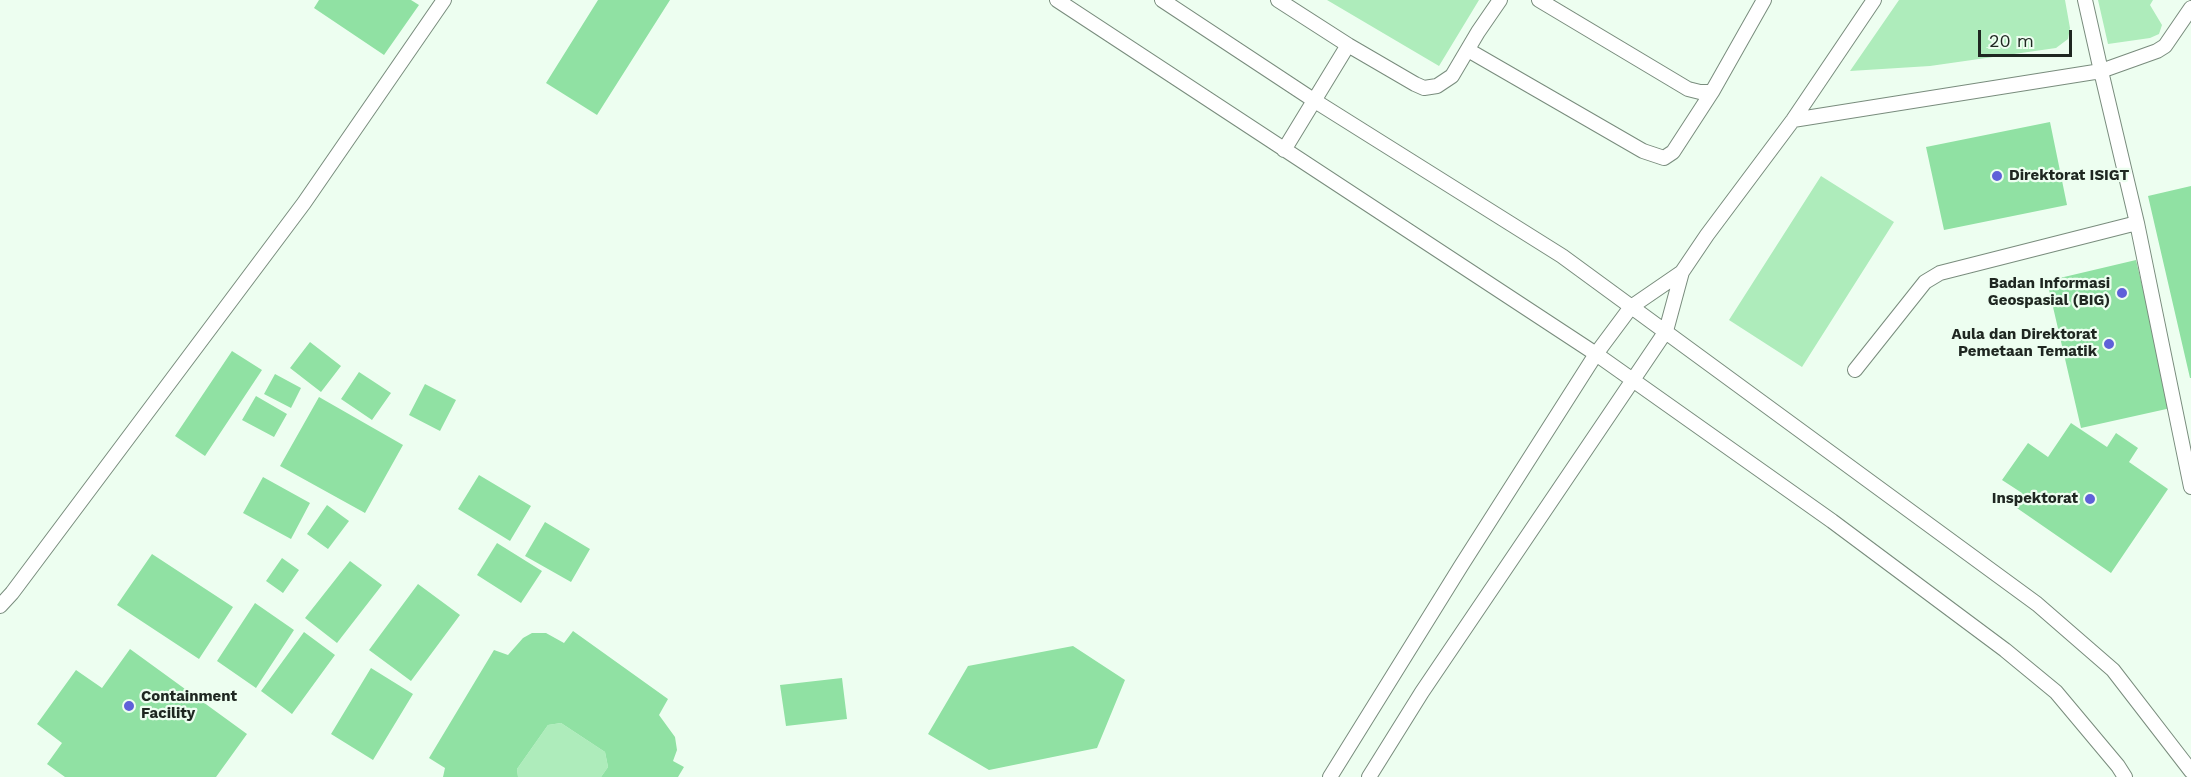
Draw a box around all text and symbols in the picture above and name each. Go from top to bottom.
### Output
scale bar [1981,18,2076,56]
text: 20 m [1989,30,2034,51]
place label: Direktorat ISIGT [2009,167,2129,185]
marker: Direktorat ISIGT [1990,169,2004,183]
place label: Badan Informasi Geospasial (BIG) [1988,275,2110,310]
marker: Badan Informasi Geospasial (BIG) [2115,286,2129,300]
place label: Aula dan Direktorat Pemetaan Tematik [1952,326,2097,361]
marker: Aula dan Direktorat Pemetaan Tematik [2102,337,2116,351]
place label: Inspektorat [1992,490,2078,508]
marker: Inspektorat [2083,492,2097,506]
place label: Containment Facility [141,688,237,723]
marker: Containment Facility [122,699,136,713]

